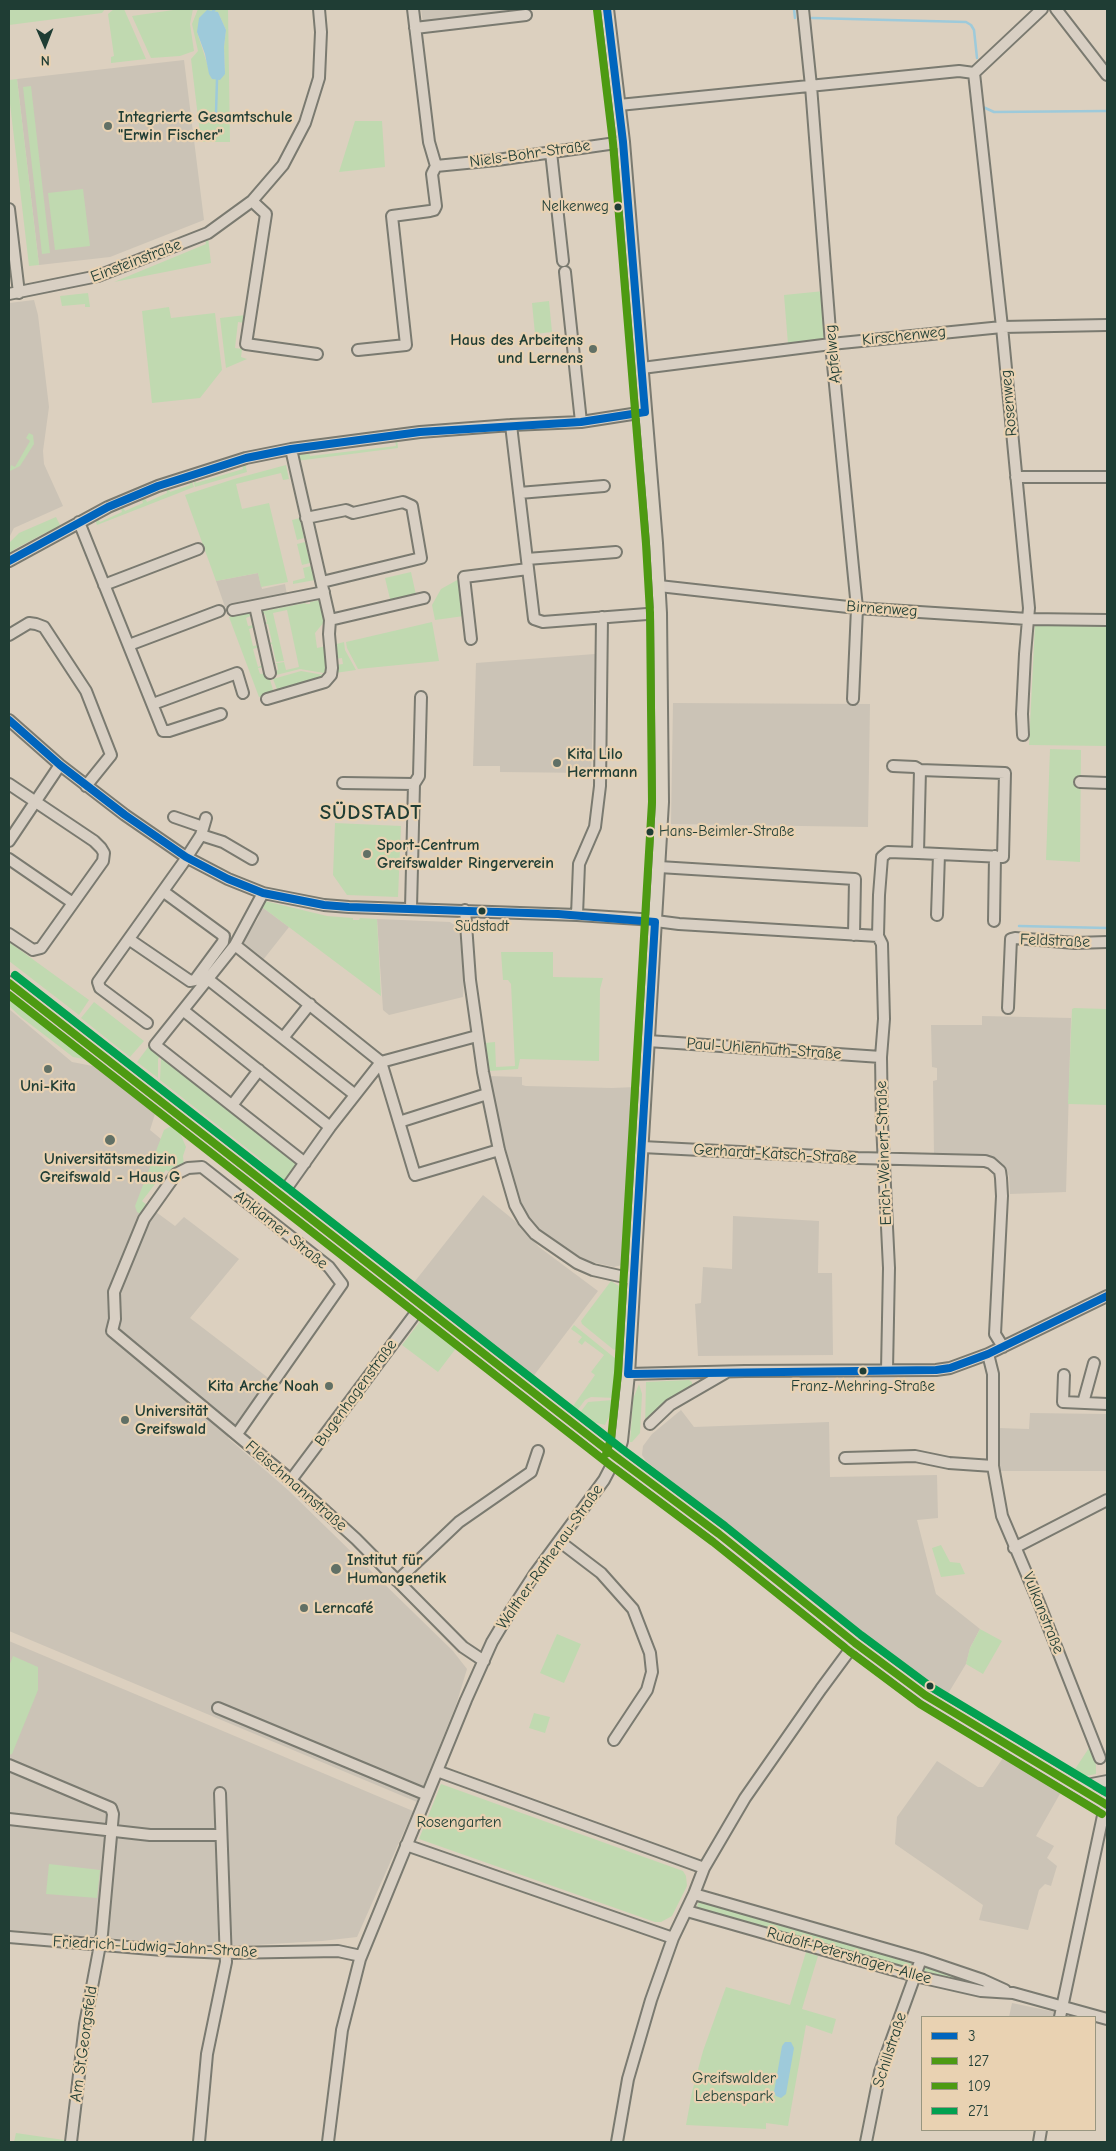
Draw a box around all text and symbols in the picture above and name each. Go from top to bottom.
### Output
north arrow [20,20,70,70]
text: N [41,52,50,69]
place label: Integrierte Gesamtschule "Erwin Fischer" [118,107,292,145]
marker: Integrierte Gesamtschule "Erwin Fischer" [102,120,114,132]
street label: Niels-Bohr-Straße [468,136,592,172]
place label: Nelkenweg [541,198,609,216]
marker: Nelkenweg [613,202,623,212]
street label: Einsteinstraße [88,235,184,287]
street label: Kirschenweg [861,322,947,350]
street label: Apfelweg [821,324,845,384]
place label: Haus des Arbeitens und Lernens [450,330,583,368]
marker: Haus des Arbeitens und Lernens [587,343,599,355]
street label: Rosenweg [997,369,1021,437]
street label: Birnenweg [846,597,918,621]
place label: Kita Lilo Herrmann [567,744,637,782]
marker: Kita Lilo Herrmann [551,757,563,769]
district label: SÜDSTADT [319,800,423,826]
place label: Hans-Beimler-Straße [659,823,794,841]
marker: Hans-Beimler-Straße [645,827,655,837]
place label: Sport-Centrum Greifswalder Ringerverein [377,835,554,873]
marker: Sport-Centrum Greifswalder Ringerverein [361,848,373,860]
marker: Südstadt [477,906,487,916]
place label: Südstadt [455,918,509,936]
street label: Feldstraße [1020,930,1090,952]
street label: Paul-Uhlenhuth-Straße [686,1034,842,1064]
marker: Uni-Kita [42,1063,54,1075]
place label: Uni-Kita [20,1076,76,1096]
street label: Erich-Weinert-Straße [872,1080,896,1226]
marker: Universitätsmedizin Greifswald - Haus G [103,1133,117,1147]
street label: Gerhardt-Katsch-Straße [693,1140,857,1168]
place label: Universitätsmedizin Greifswald - Haus G [40,1149,180,1187]
street label: Anklamer Straße [230,1186,332,1274]
street label: Bugenhagenstraße [311,1336,401,1450]
marker: Franz-Mehring-Straße [858,1366,868,1376]
place label: Kita Arche Noah [208,1376,319,1396]
place label: Franz-Mehring-Straße [791,1378,935,1396]
marker: Kita Arche Noah [323,1380,335,1392]
place label: Universität Greifswald [135,1401,208,1439]
marker: Universität Greifswald [119,1414,131,1426]
street label: Fleischmannstraße [241,1437,351,1535]
street label: Walther-Rathenau-Straße [493,1481,607,1633]
place label: Institut für Humangenetik [347,1550,446,1588]
marker: Institut für Humangenetik [329,1562,343,1576]
street label: Vulkanstraße [1018,1569,1068,1657]
place label: Lerncafé [314,1598,373,1618]
marker: Lerncafé [298,1602,310,1614]
unlabelled marker [925,1681,935,1691]
park label: Rosengarten [416,1812,502,1832]
street label: Rudolf-Petershagen-Allee [764,1923,934,1989]
street label: Friedrich-Ludwig-Jahn-Straße [52,1932,258,1962]
street label: Am St.Georgsfeld [66,1985,102,2103]
street label: Schillstraße [869,2010,911,2090]
legend [921,2016,1096,2131]
text: 3 [968,2027,976,2045]
text: 127 [968,2052,989,2070]
park label: Greifswalder Lebenspark [692,2068,776,2106]
text: 109 [968,2077,991,2095]
text: 271 [968,2102,989,2120]

